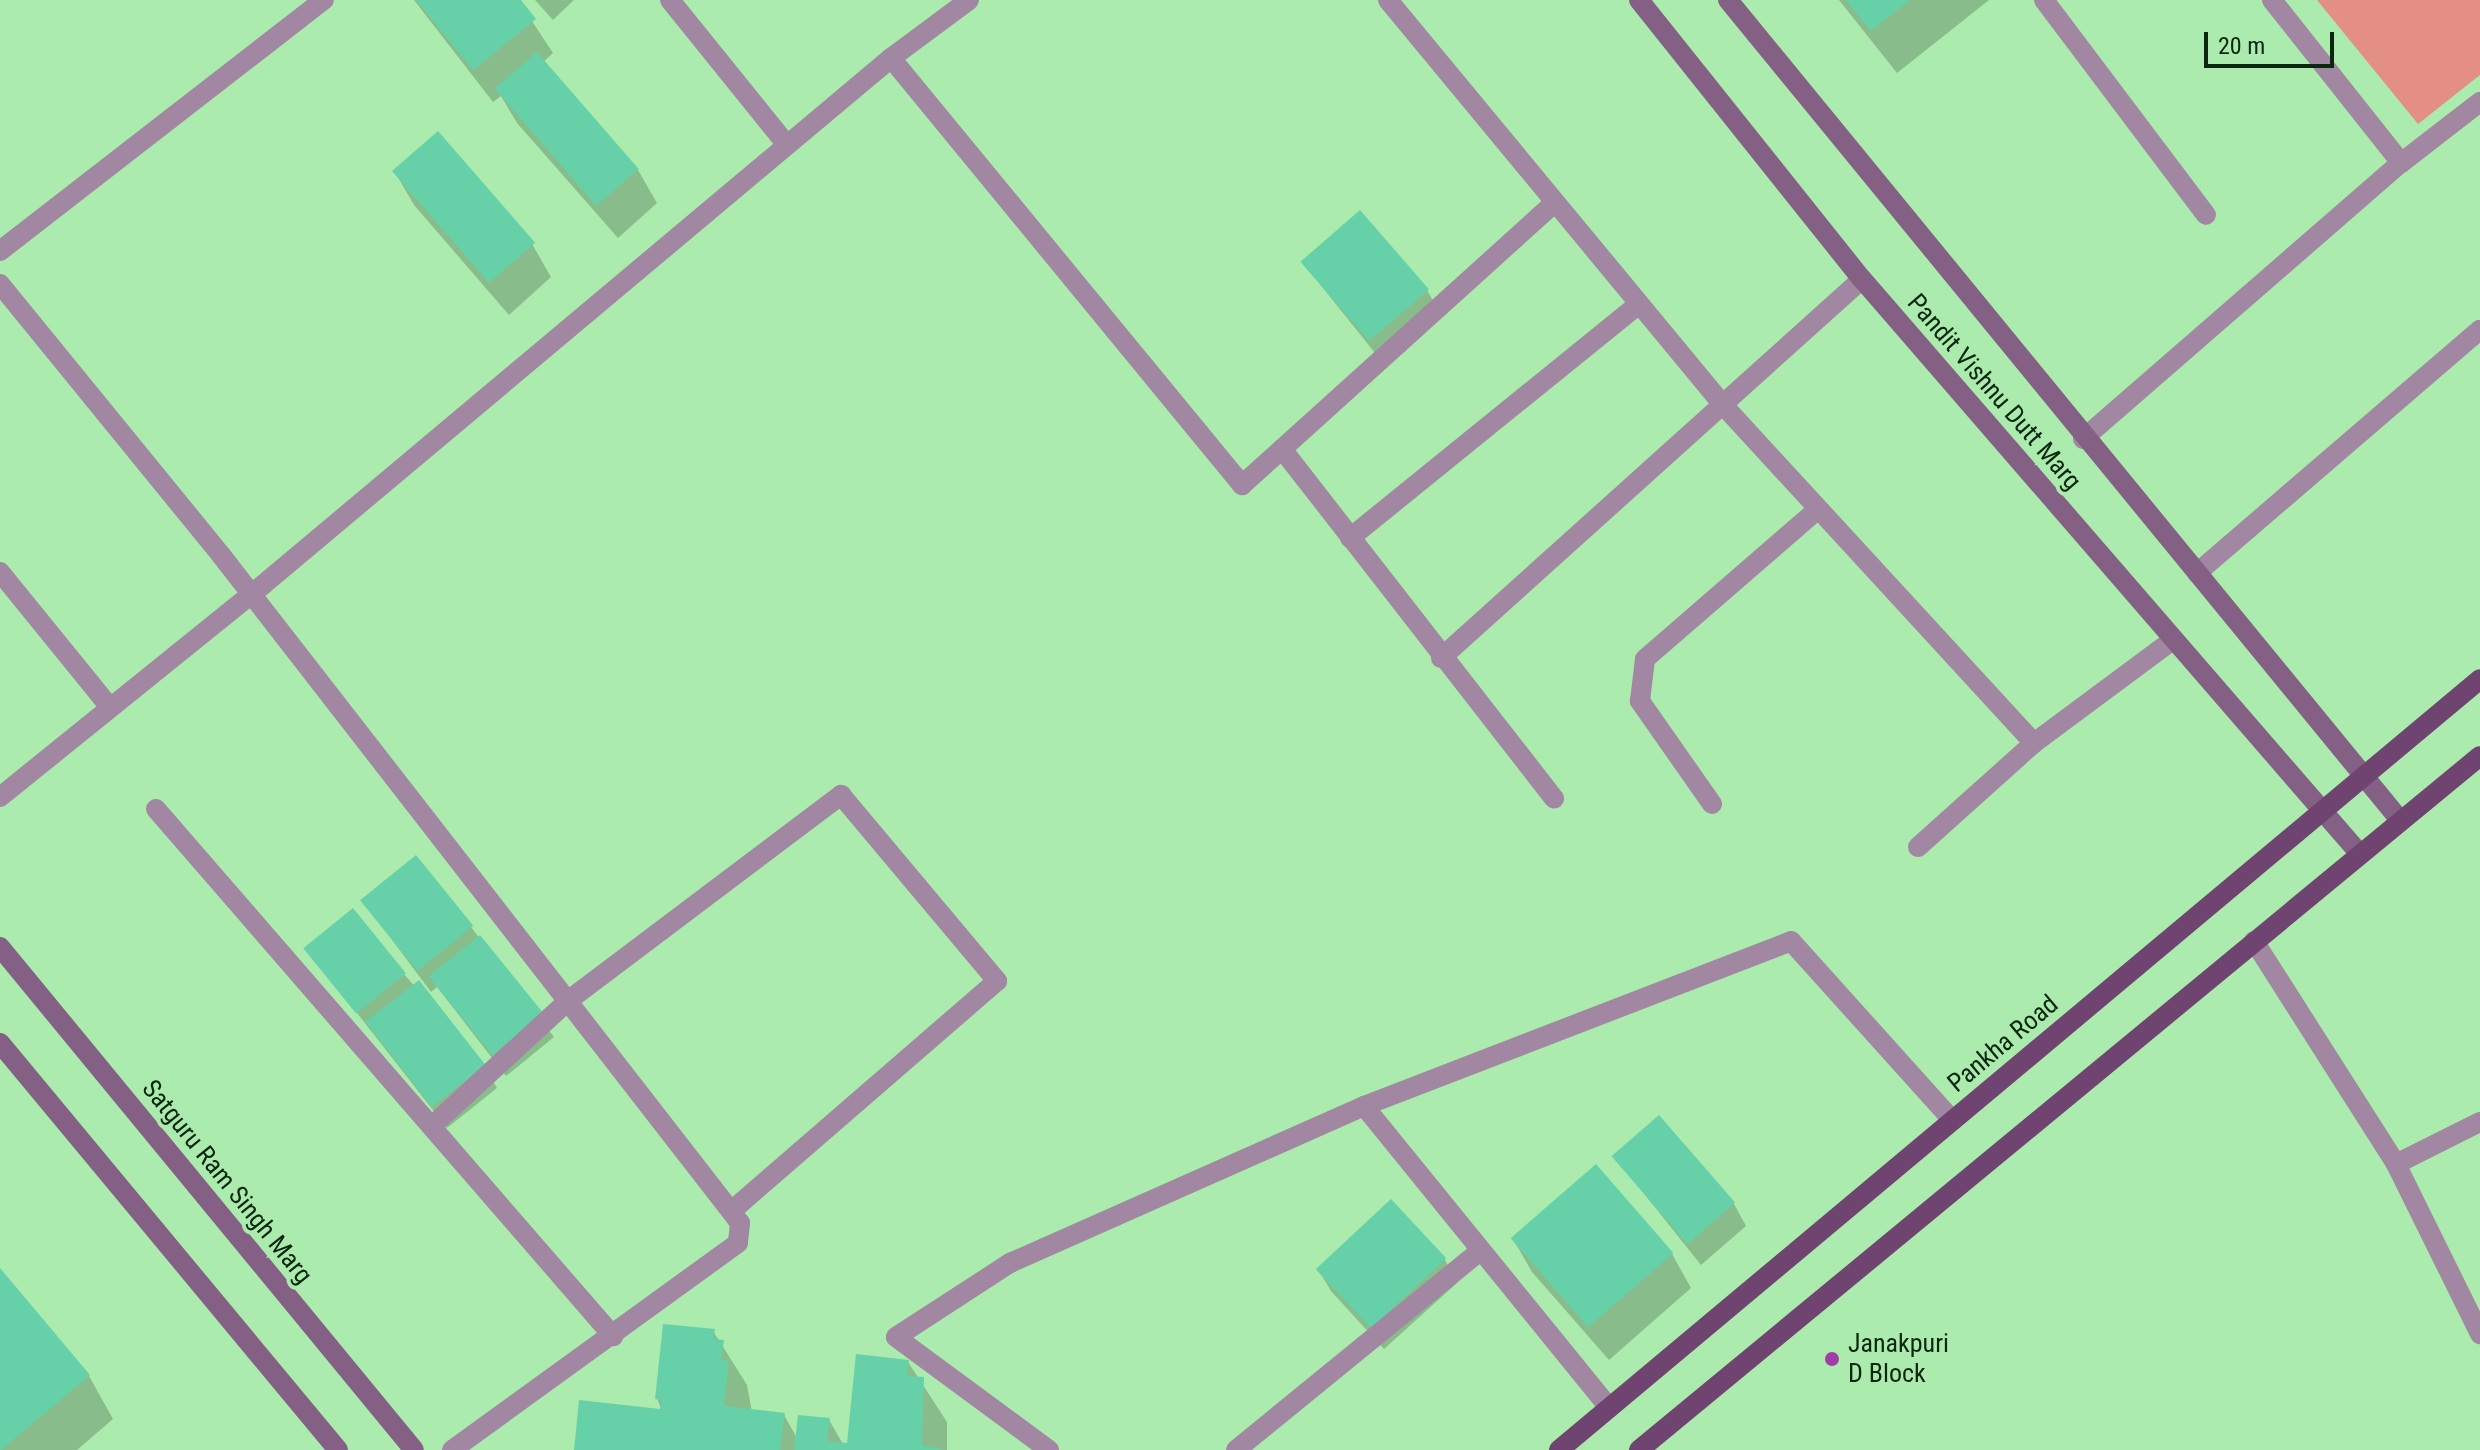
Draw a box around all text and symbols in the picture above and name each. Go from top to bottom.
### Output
scale bar [2208,16,2338,66]
text: 20 m [2218,32,2265,60]
street label: Pandit Vishnu Dutt Marg [1900,288,2088,496]
street label: Pankha Road [1942,989,2064,1099]
street label: Satguru Ram Singh Marg [135,1074,319,1290]
place label: Janakpuri D Block [1848,1328,1949,1390]
marker: Janakpuri D Block [1823,1350,1841,1368]

